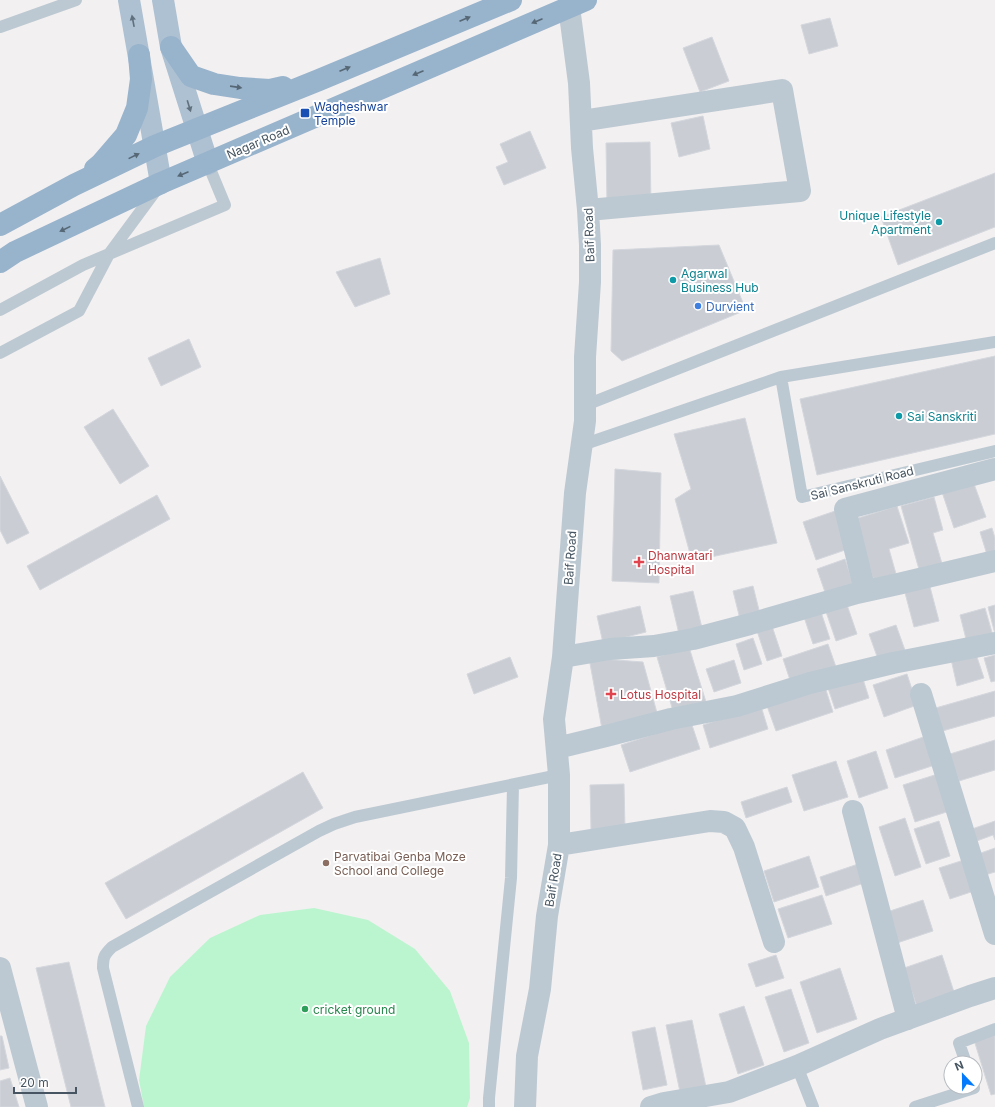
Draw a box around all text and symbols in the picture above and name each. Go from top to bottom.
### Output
one-way arrow [129,15,135,27]
one-way arrow [459,16,471,22]
one-way arrow [531,18,543,24]
one-way arrow [339,66,350,72]
one-way arrow [412,70,423,76]
one-way arrow [230,84,242,90]
place label: Wagheshwar Temple [314,99,388,128]
one-way arrow [186,100,192,112]
marker: Wagheshwar Temple [299,107,311,119]
street label: Nagar Road [224,122,292,162]
one-way arrow [128,153,140,159]
one-way arrow [176,172,188,178]
street label: Baif Road [581,208,597,262]
place label: Unique Lifestyle Apartment [839,208,931,237]
marker: Unique Lifestyle Apartment [934,217,944,227]
one-way arrow [59,226,70,232]
place label: Agarwal Business Hub [681,266,759,295]
marker: Agarwal Business Hub [668,275,678,285]
place label: Durvient [706,299,754,314]
marker: Durvient [693,301,703,311]
place label: Sai Sanskriti [907,409,977,424]
marker: Sai Sanskriti [894,411,904,421]
street label: Sai Sanskruti Road [809,463,915,503]
street label: Baif Road [561,530,579,586]
place label: Dhanwatari Hospital [648,548,713,577]
marker: Dhanwatari Hospital [633,556,645,568]
place label: Lotus Hospital [620,687,701,702]
marker: Lotus Hospital [605,688,617,700]
place label: Parvatibai Genba Moze School and College [334,849,466,878]
street label: Baif Road [541,852,565,908]
marker: Parvatibai Genba Moze School and College [321,858,331,868]
place label: cricket ground [313,1002,395,1017]
marker: cricket ground [300,1004,310,1014]
north arrow [943,1055,983,1095]
text: N [953,1058,966,1074]
scale bar [14,1069,76,1095]
text: 20 m [20,1075,49,1090]

